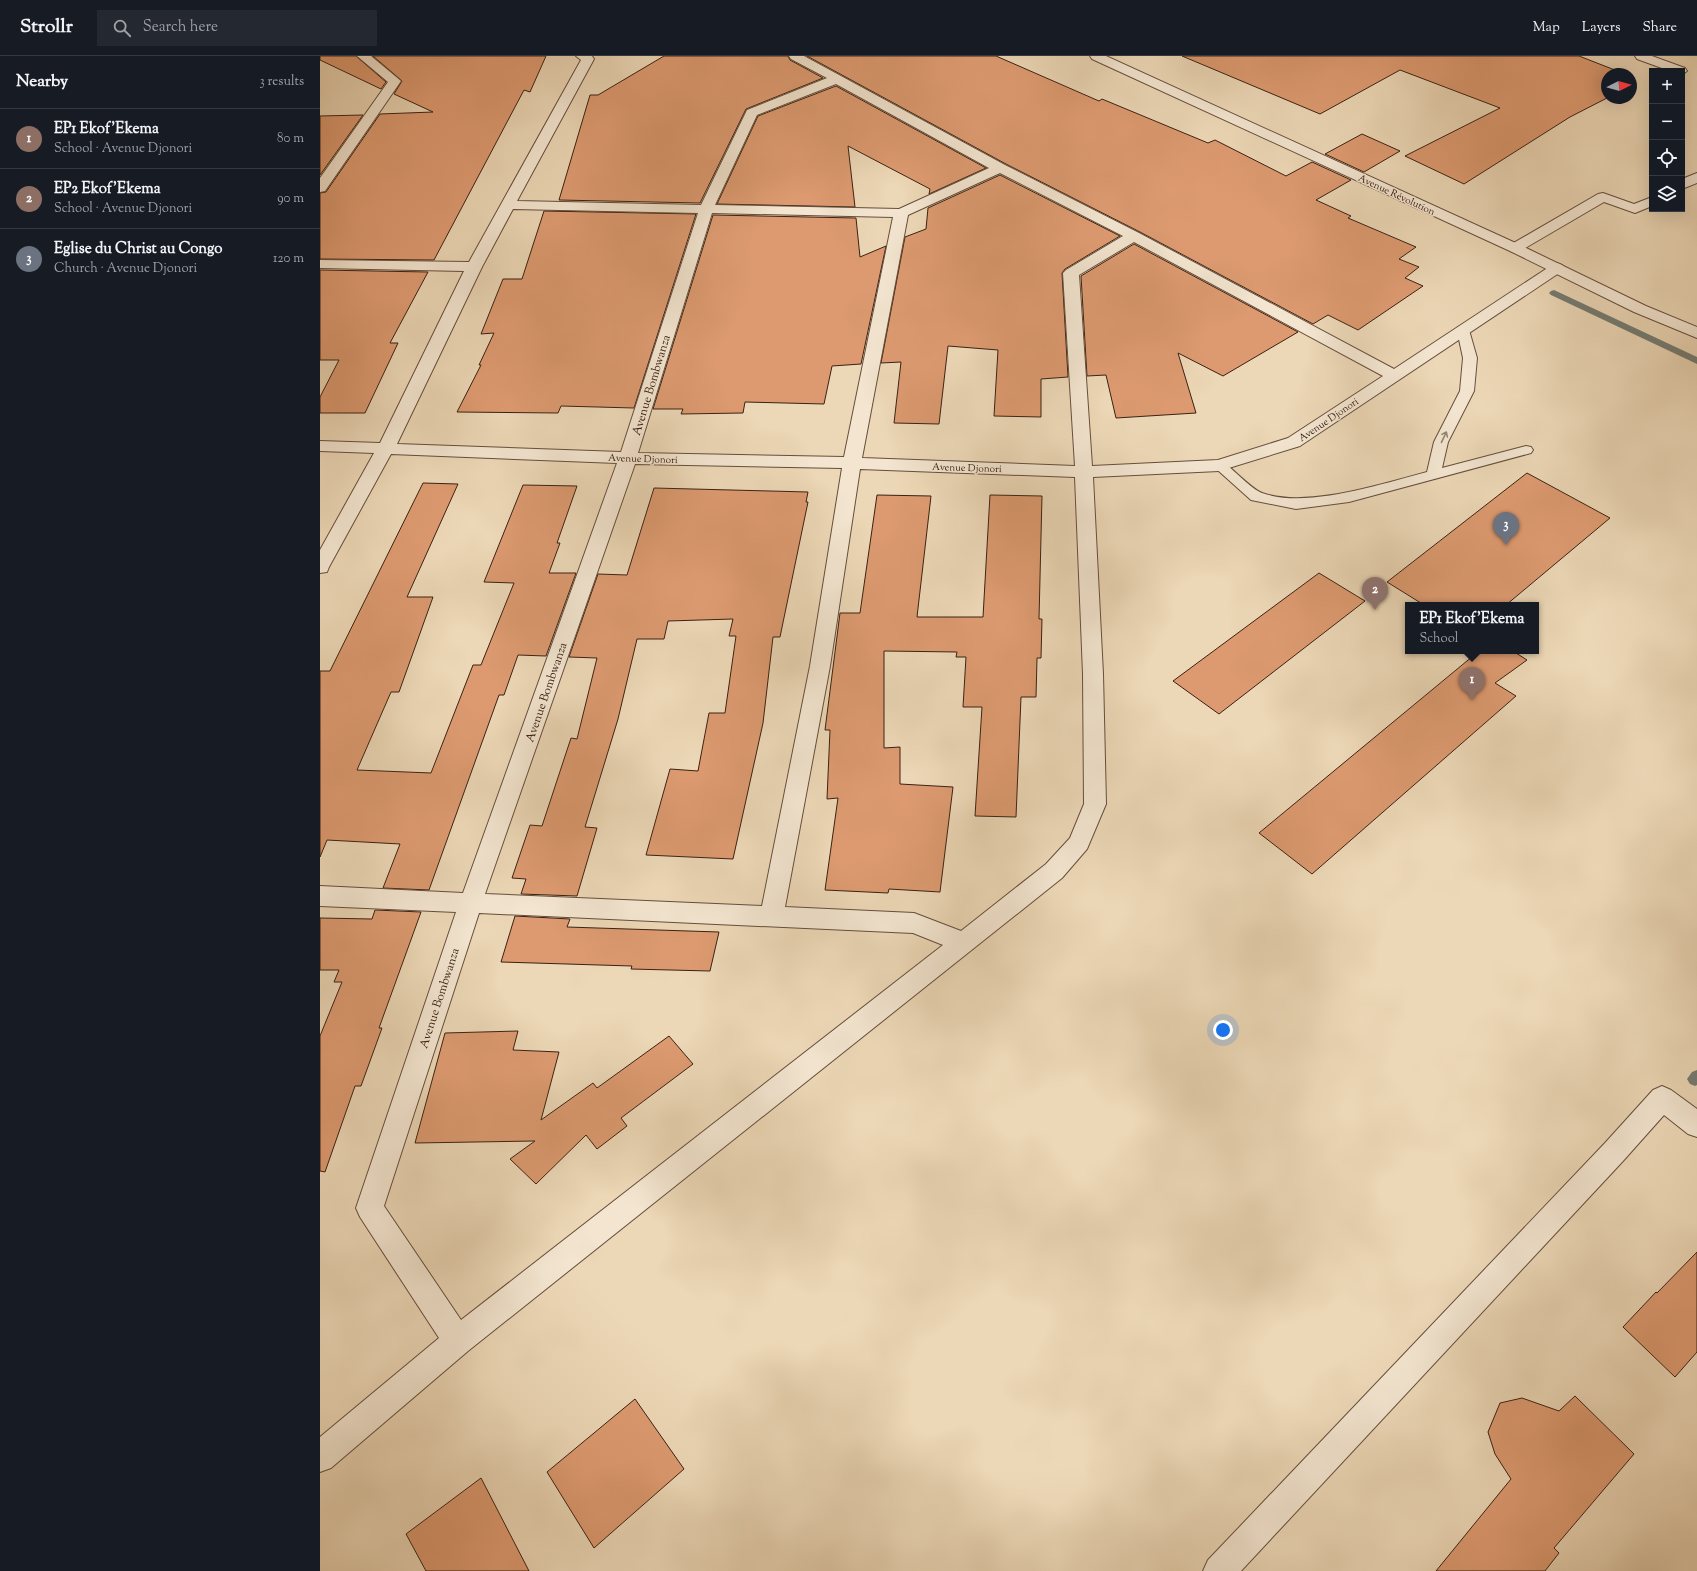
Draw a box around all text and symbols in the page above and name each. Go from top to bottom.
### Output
search box [97,10,377,46]
text: Strollr [20,14,73,41]
icon: search [111,17,133,39]
text: Search here [143,17,218,38]
text: Map [1533,18,1560,38]
text: Layers [1582,18,1620,38]
text: Share [1642,18,1677,38]
north arrow [1601,68,1637,104]
map controls [1649,68,1685,212]
button: + [1649,68,1685,104]
text: Nearby [16,70,68,94]
text: 3 results [259,73,304,91]
button: − [1649,104,1685,140]
text: EP1 Ekof'Ekema [54,119,159,140]
text: 1 [27,130,31,148]
text: 80 m [277,130,304,148]
text: School · Avenue Djonori [54,140,192,158]
button: locate [1649,140,1685,176]
street label: Avenue Révolution [1355,171,1437,220]
button: layers [1649,176,1685,212]
text: EP2 Ekof'Ekema [54,179,161,200]
text: 2 [26,190,32,208]
text: 90 m [277,190,304,208]
text: School · Avenue Djonori [54,200,192,218]
text: Eglise du Christ au Congo [54,239,223,260]
text: 3 [26,250,32,268]
text: 120 m [273,250,304,268]
text: Church · Avenue Djonori [54,260,197,278]
street label: Avenue Bombwanza [628,332,676,438]
street label: Avenue Djonori [1296,394,1362,446]
one-way arrow [1441,432,1448,444]
street label: Avenue Djonori [608,451,678,468]
street label: Avenue Djonori [932,460,1002,477]
pin: 3 [1493,512,1519,545]
pin: 2 [1362,577,1388,610]
popup [1405,602,1539,654]
text: EP1 Ekof'Ekema [1420,609,1524,630]
text: School [1420,630,1458,648]
street label: Avenue Bombwanza [521,640,573,745]
pin: 1 [1459,667,1485,700]
street label: Avenue Bombwanza [415,945,465,1051]
your location [1213,1020,1233,1040]

